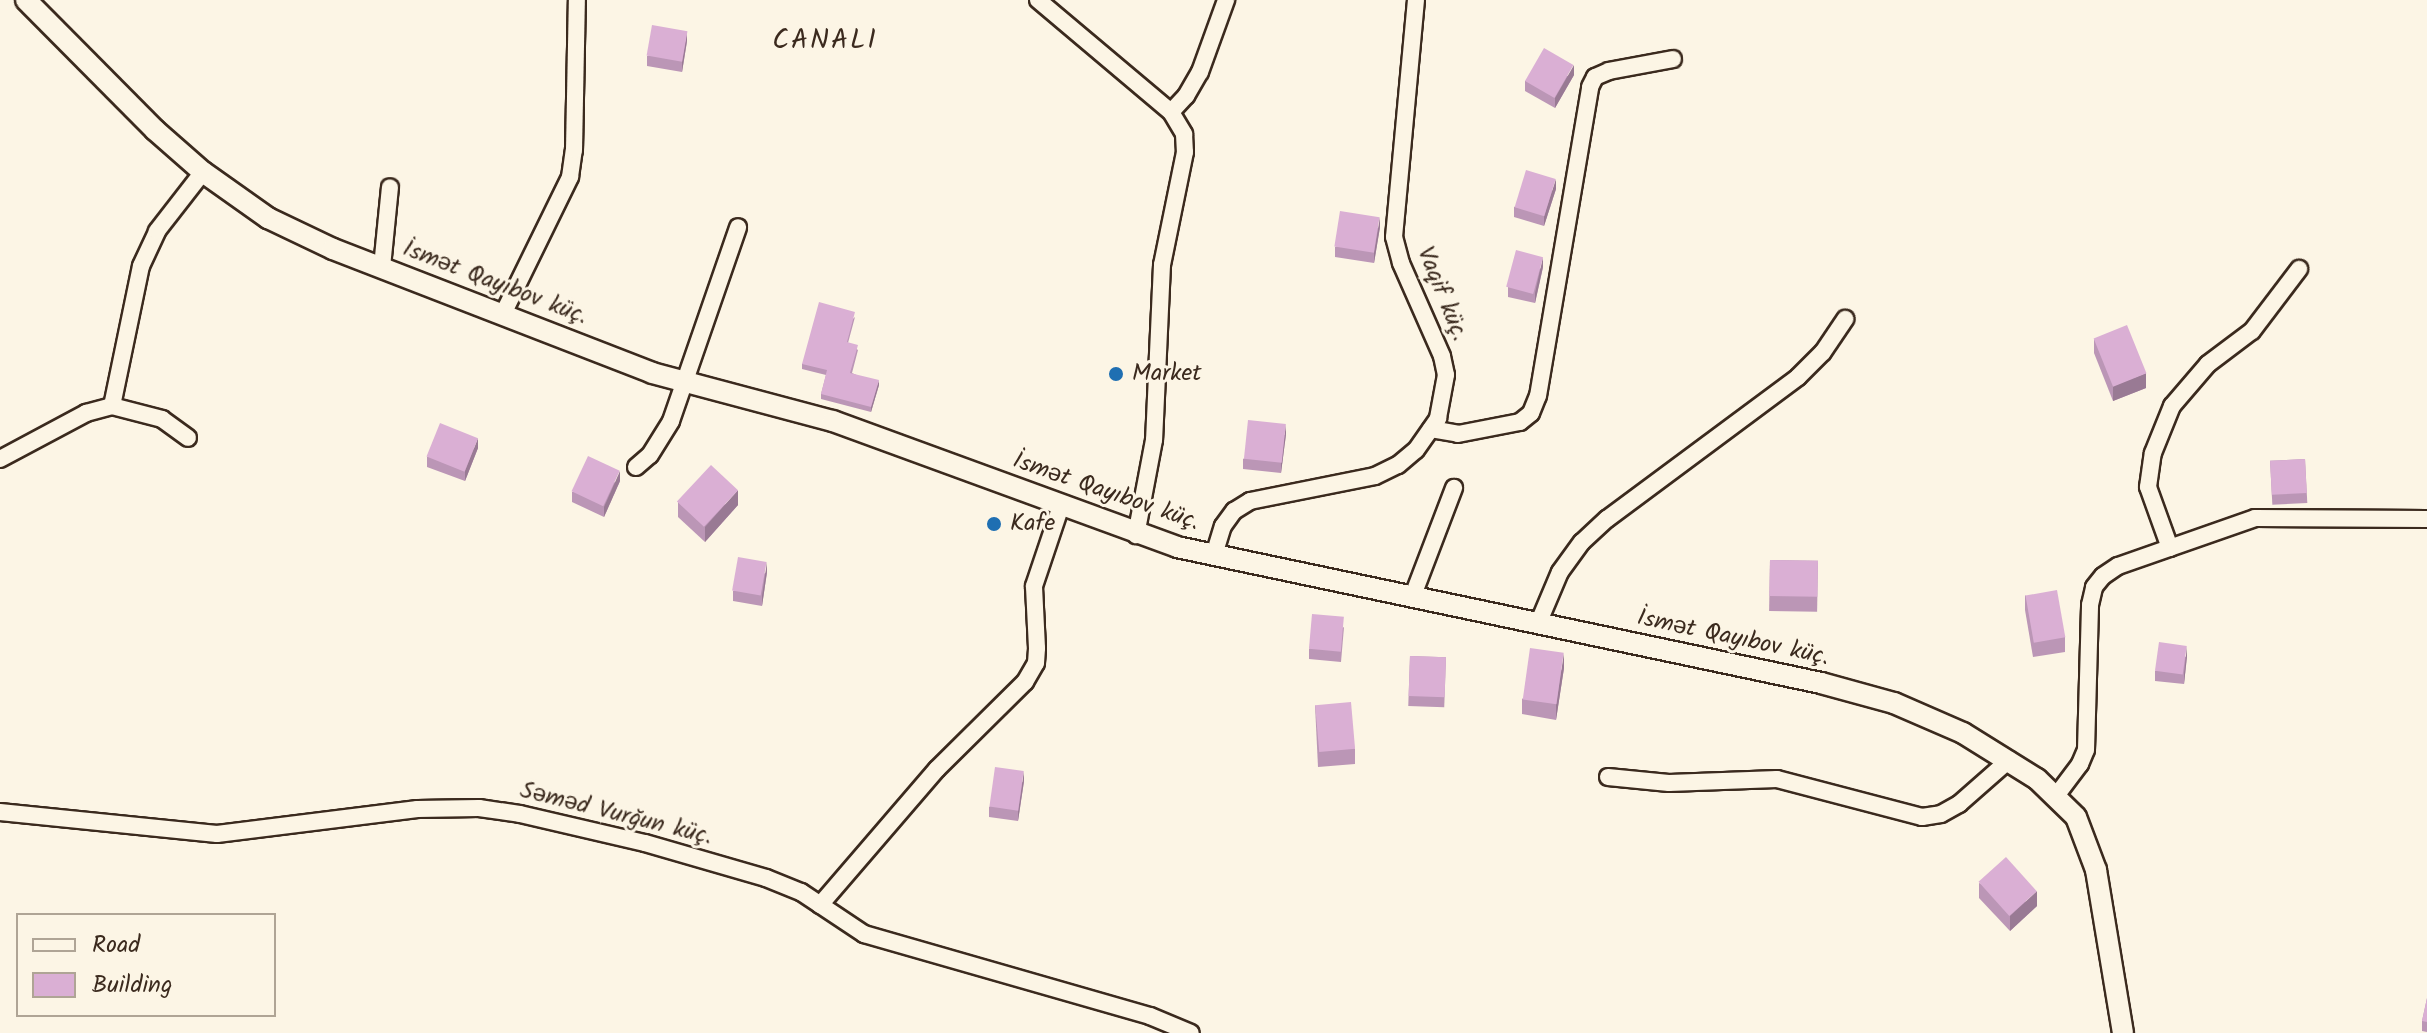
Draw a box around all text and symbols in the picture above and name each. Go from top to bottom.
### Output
district label: CANALI [772,24,878,58]
street label: İsmət Qayıbov küç. [399,235,591,331]
street label: Vaqif küç. [1410,243,1474,345]
place label: Market [1132,360,1201,388]
marker: Market [1107,365,1125,383]
street label: İsmət Qayıbov küç. [1009,447,1203,537]
place label: Kafe [1010,510,1055,538]
marker: Kafe [985,515,1003,533]
street label: İsmət Qayıbov küç. [1634,604,1832,672]
street label: Səməd Vurğun küç. [517,776,715,852]
legend [16,913,276,1017]
text: Road [92,926,140,965]
text: Building [92,966,172,1005]

